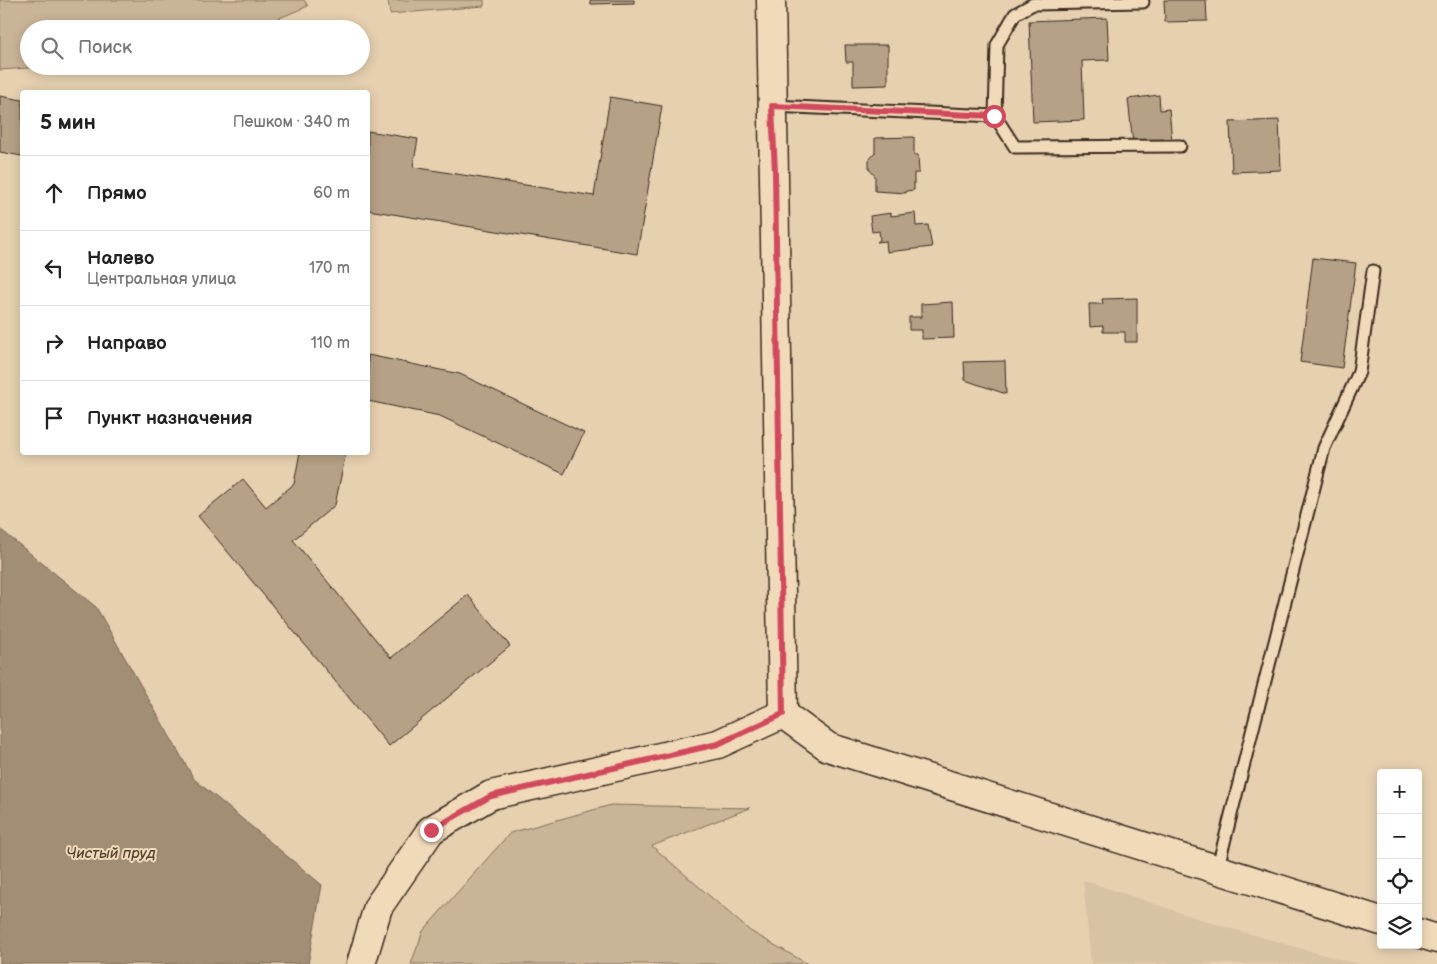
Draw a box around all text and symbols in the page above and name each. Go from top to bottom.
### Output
search box [20,20,370,75]
icon: search [38,34,66,62]
text: Поиск [78,36,132,59]
route start [983,105,1006,128]
text: 5 мин [40,110,96,135]
text: Пешком · 340 m [233,113,350,132]
icon: ahead [40,179,68,207]
text: Прямо [87,182,147,205]
text: 60 m [313,184,350,203]
text: Налево [87,247,154,270]
icon: left [40,254,68,282]
text: 170 m [309,259,350,278]
text: Центральная улица [87,270,236,289]
icon: right [40,329,68,357]
text: Направо [87,332,167,355]
text: 110 m [311,334,350,353]
icon: arrive [40,404,68,432]
text: Пункт назначения [87,407,252,430]
map controls [1377,769,1422,949]
button: + [1377,769,1422,814]
button: − [1377,814,1422,859]
route end [420,819,443,842]
water label: Чистый пруд [66,844,156,863]
button: locate [1377,859,1422,904]
button: layers [1377,904,1422,949]

